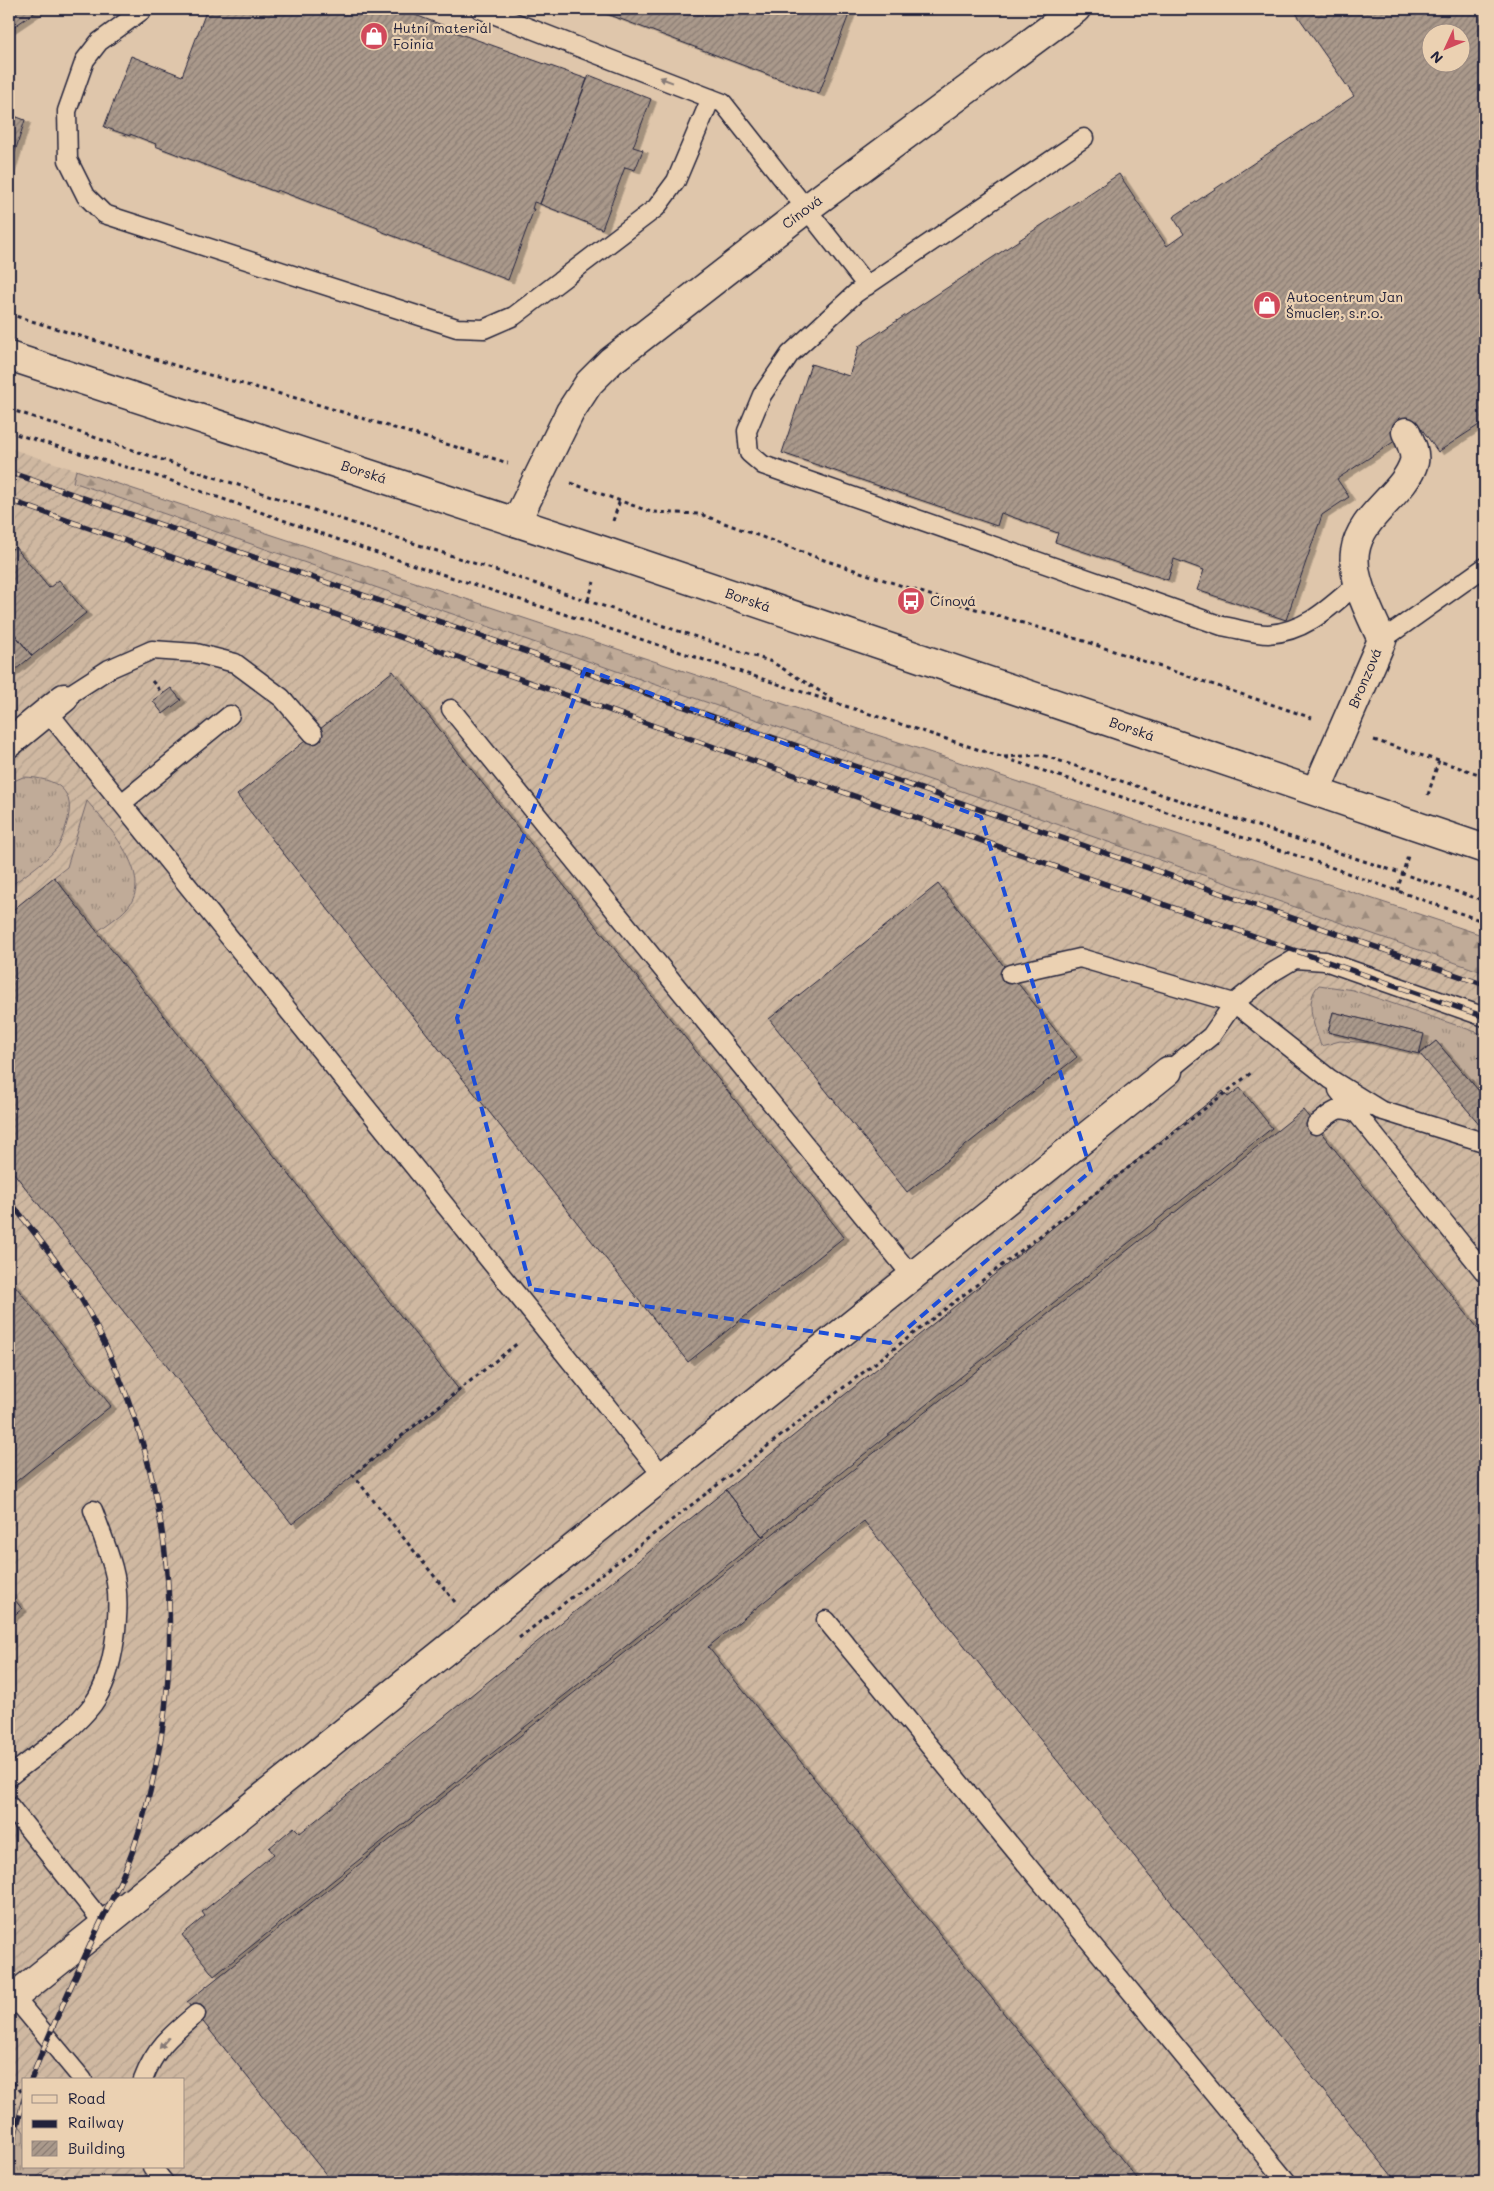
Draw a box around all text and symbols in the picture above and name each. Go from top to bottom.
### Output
place label: Hutní materiál Foinia [393,18,492,53]
shop icon: Hutní materiál Foinia [359,21,389,51]
north arrow [1422,22,1472,72]
text: N [1426,47,1447,68]
one-way arrow [658,76,673,84]
street label: Cínová [778,190,826,233]
place label: Autocentrum Jan Šmucler, s.r.o. [1286,287,1403,322]
shop icon: Autocentrum Jan Šmucler, s.r.o. [1252,290,1282,320]
street label: Borská [339,455,389,488]
street label: Borská [723,583,773,616]
bus stop icon: Cínová [896,586,926,616]
place label: Cínová [930,591,976,610]
street label: Bronzová [1343,645,1386,711]
street label: Borská [1107,712,1157,745]
one-way arrow [159,2036,170,2049]
legend [22,2078,185,2168]
text: Road [68,2088,105,2108]
text: Railway [68,2112,124,2132]
text: Building [68,2138,125,2158]

